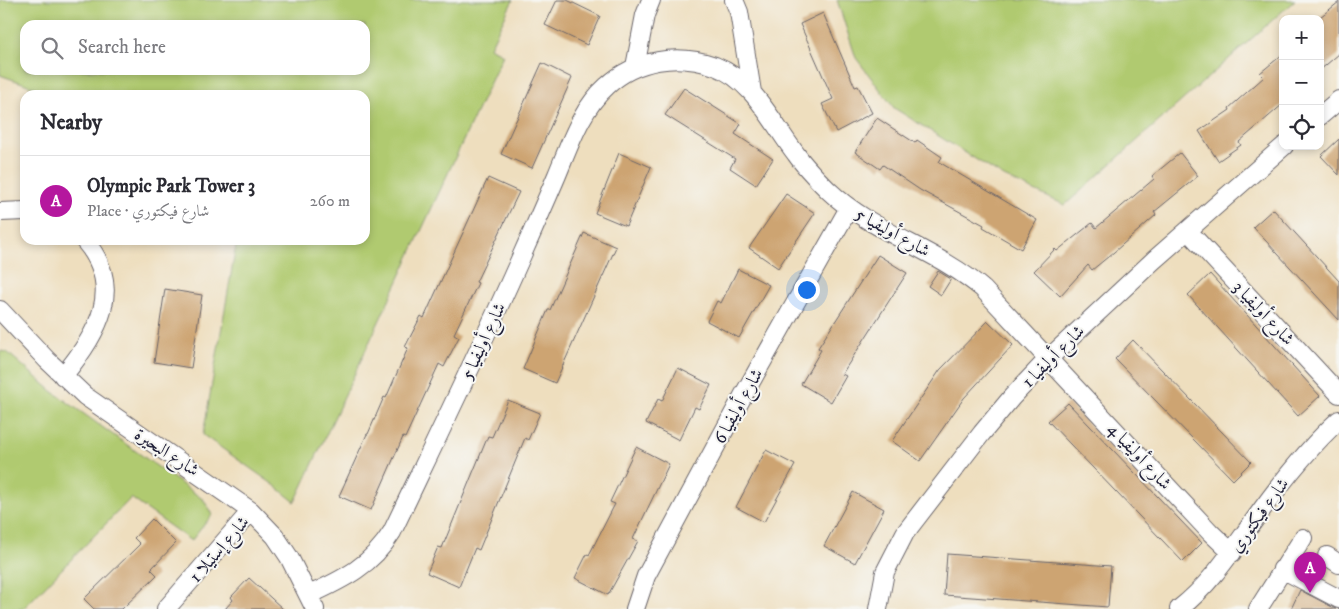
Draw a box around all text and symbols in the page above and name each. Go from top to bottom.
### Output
map controls [1279,15,1324,150]
button: + [1279,15,1324,60]
search box [20,20,370,75]
icon: search [38,34,66,62]
text: Search here [78,36,166,59]
button: − [1279,60,1324,105]
button: locate [1279,105,1324,150]
text: Nearby [40,110,102,136]
text: Olympic Park Tower 3 [87,175,255,198]
text: A [51,191,61,211]
text: 260 m [310,191,350,211]
text: Place · شارع فيكتوري [87,201,209,221]
street label: شارع أوليفيا 5 [850,201,935,265]
street label: شارع أوليفيا 3 [1226,275,1301,352]
your location [794,277,820,303]
street label: شارع أوليفيا 5 [454,298,514,385]
street label: شارع أوليفيا 1 [1016,319,1092,395]
street label: شارع أوليفيا 6 [707,364,771,449]
street label: شارع أوليفيا 4 [1101,417,1178,497]
street label: شارع البحيرة [128,424,203,484]
street label: شارع فيكتوري [1225,474,1297,559]
street label: شارع إستيلا 1 [185,512,257,589]
pin: A [1294,552,1326,593]

